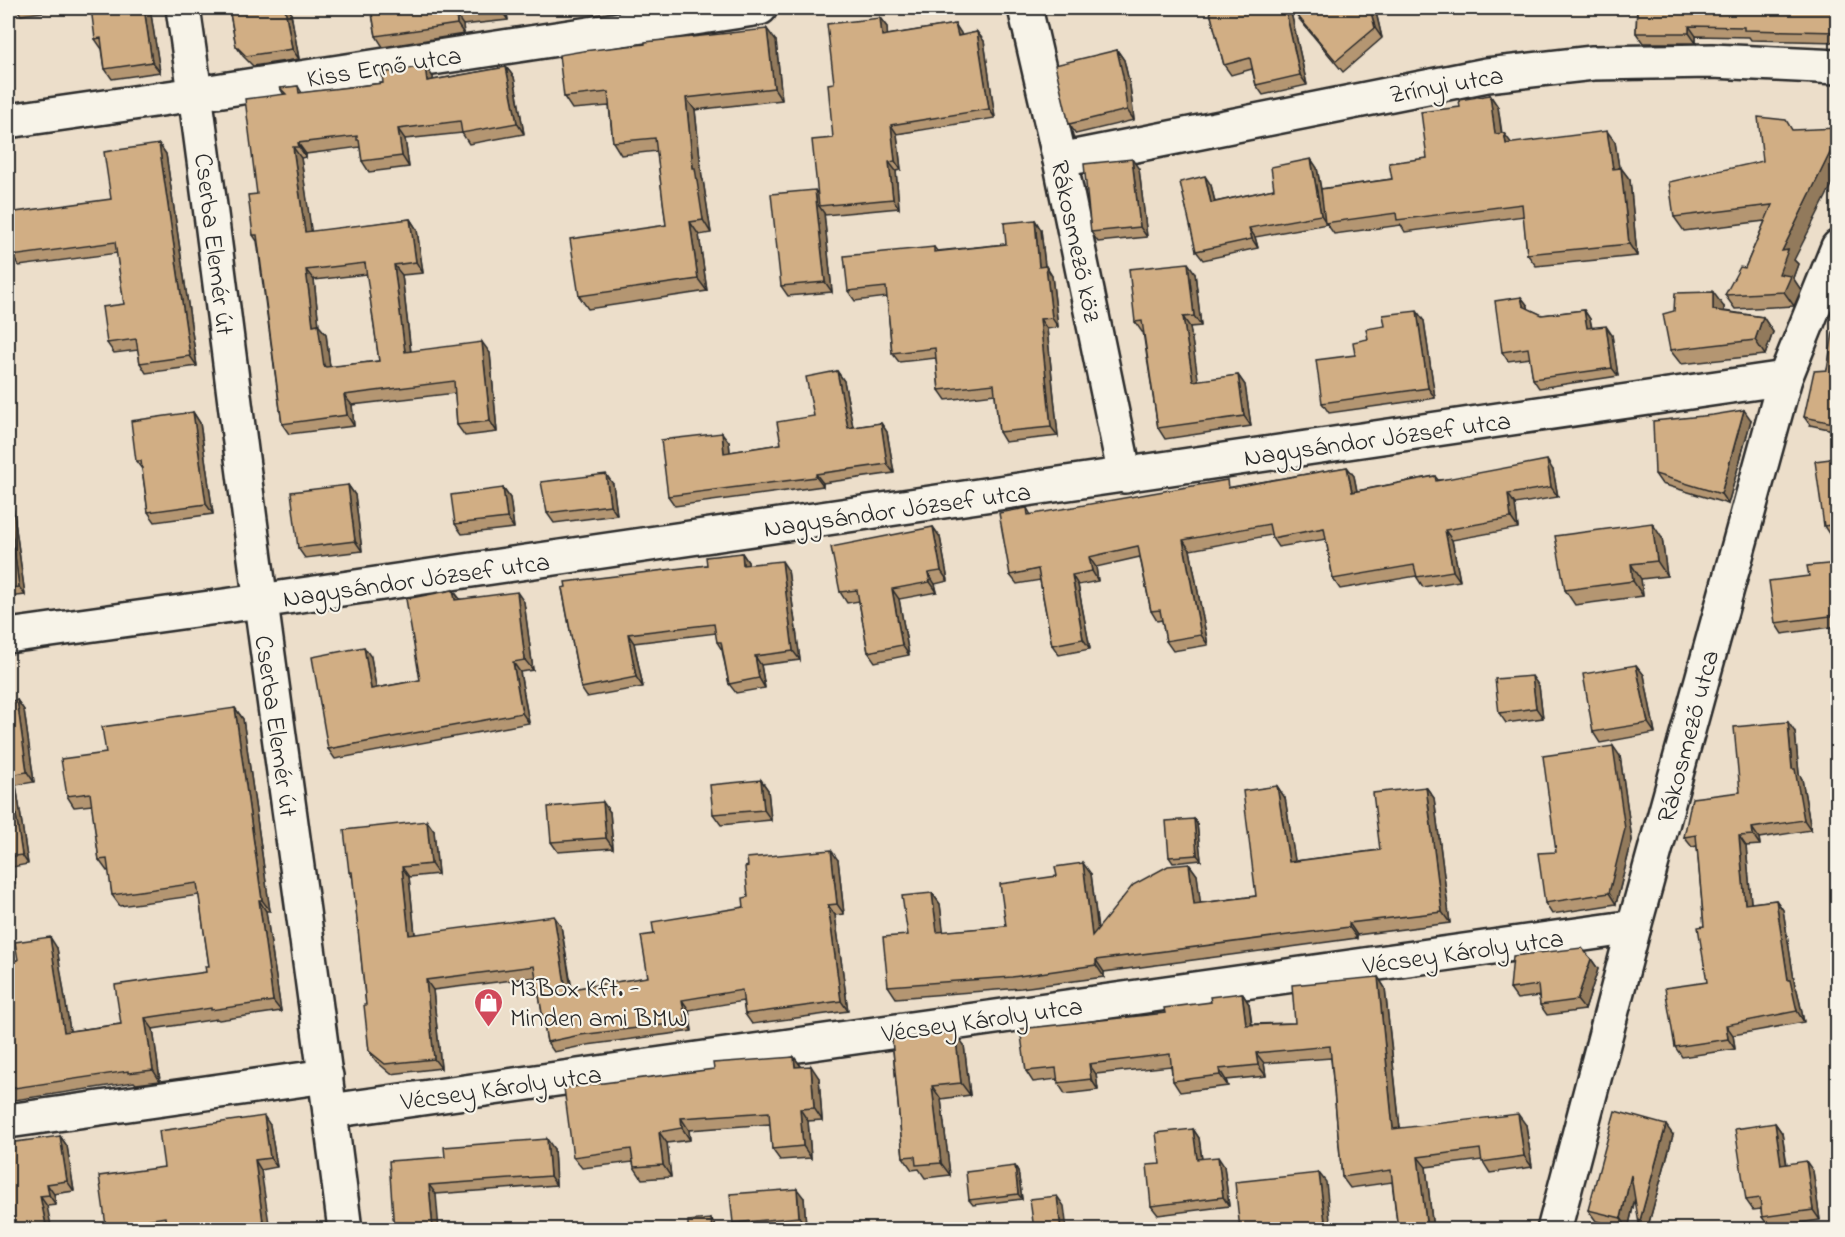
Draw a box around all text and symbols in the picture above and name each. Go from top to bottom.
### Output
street label: Kiss Ernő utca [304,38,464,100]
street label: Zrínyi utca [1387,58,1506,116]
street label: Cserba Elemér út [182,151,242,338]
street label: Rákosmező köz [1038,157,1110,326]
street label: Nagysándor József utca [1241,403,1513,479]
street label: Nagysándor József utca [761,474,1033,550]
street label: Nagysándor József utca [280,544,552,620]
street label: Cserba Elemér út [242,633,306,820]
street label: Rákosmező utca [1649,646,1731,827]
street label: Vécsey Károly utca [1360,921,1566,987]
place label: M3Box Kft. - Minden ami BMW [510,971,688,1039]
shop icon: M3Box Kft. - Minden ami BMW [473,986,505,1028]
street label: Vécsey Károly utca [879,989,1085,1055]
street label: Vécsey Károly utca [398,1057,604,1123]

